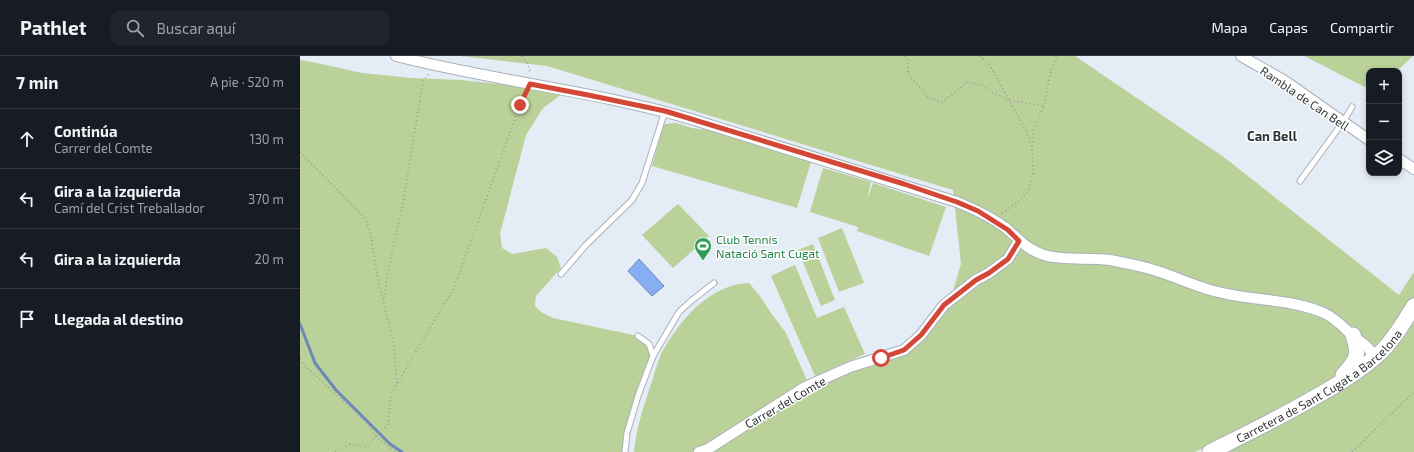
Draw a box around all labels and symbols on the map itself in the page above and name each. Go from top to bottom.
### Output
street label: Rambla de Can Bell [1258,63,1352,133]
route end [511,96,529,114]
district label: Can Bell [1247,128,1298,144]
place label: Club Tennis Natació Sant Cugat [716,232,820,260]
sports icon: Club Tennis Natació Sant Cugat [693,236,713,261]
street label: Carretera de Sant Cugat a Barcelona [1234,327,1404,445]
route start [872,349,890,367]
street label: Carrer del Comte [742,373,828,431]

